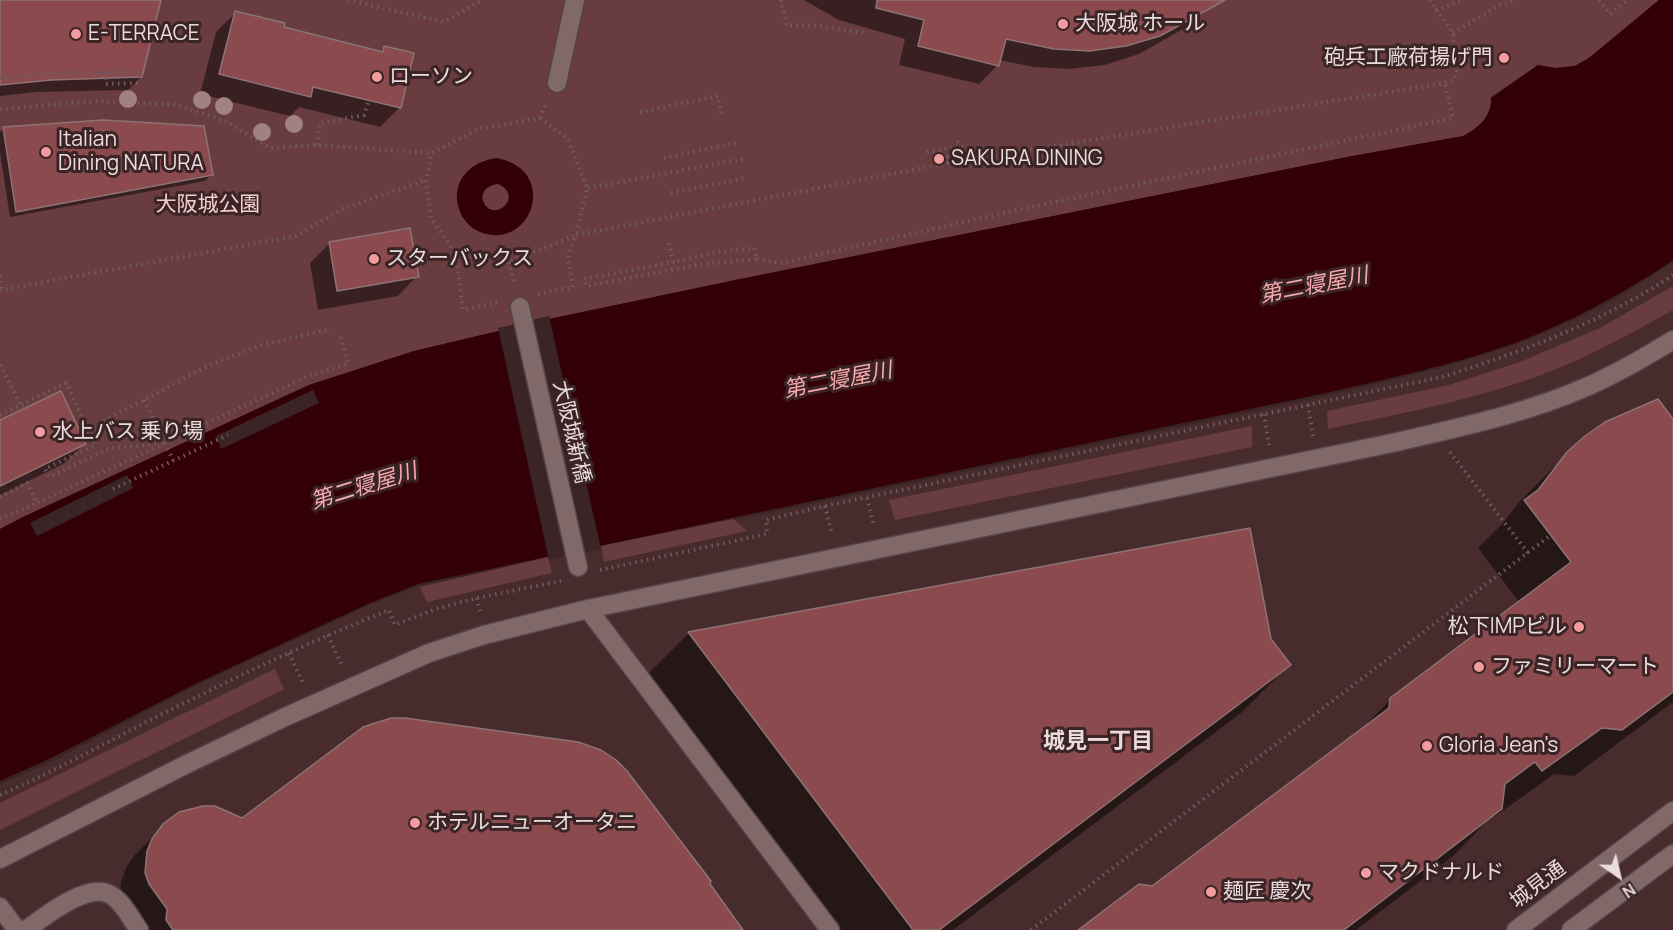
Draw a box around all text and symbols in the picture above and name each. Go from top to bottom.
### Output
place label: 大阪城 ホール [1075,11,1205,37]
marker: 大阪城 ホール [1056,17,1070,31]
place label: E-TERRACE [88,21,200,47]
marker: E-TERRACE [69,27,83,41]
place label: 砲兵工廠荷揚げ門 [1324,45,1492,71]
marker: 砲兵工廠荷揚げ門 [1497,51,1511,65]
place label: ローソン [389,64,473,90]
marker: ローソン [370,70,384,84]
place label: Italian Dining NATURA [58,127,204,177]
marker: Italian Dining NATURA [39,145,53,159]
place label: SAKURA DINING [951,146,1103,172]
marker: SAKURA DINING [932,152,946,166]
park label: 大阪城公園 [156,192,260,218]
place label: スターバックス [386,246,533,272]
marker: スターバックス [367,252,381,266]
water label: 第二寝屋川 [1257,263,1371,309]
water label: 第二寝屋川 [781,358,895,404]
street label: 大阪城新橋 [547,378,595,486]
place label: 水上バス 乗り場 [52,419,203,445]
marker: 水上バス 乗り場 [33,425,47,439]
water label: 第二寝屋川 [308,458,420,516]
place label: 松下IMPビル [1448,614,1567,640]
marker: 松下IMPビル [1572,620,1586,634]
place label: ファミリーマート [1491,654,1659,680]
marker: ファミリーマート [1472,660,1486,674]
district label: 城見一丁目 [1043,729,1153,755]
place label: Gloria Jean's [1439,733,1558,759]
marker: Gloria Jean's [1420,739,1434,753]
place label: ホテルニューオータニ [427,810,637,836]
marker: ホテルニューオータニ [408,816,422,830]
north arrow [1589,846,1649,906]
street label: 城見通 [1505,856,1571,914]
place label: マクドナルド [1378,860,1504,886]
marker: マクドナルド [1359,866,1373,880]
place label: 麺匠 慶次 [1223,879,1311,905]
text: N [1618,879,1640,903]
marker: 麺匠 慶次 [1204,885,1218,899]

